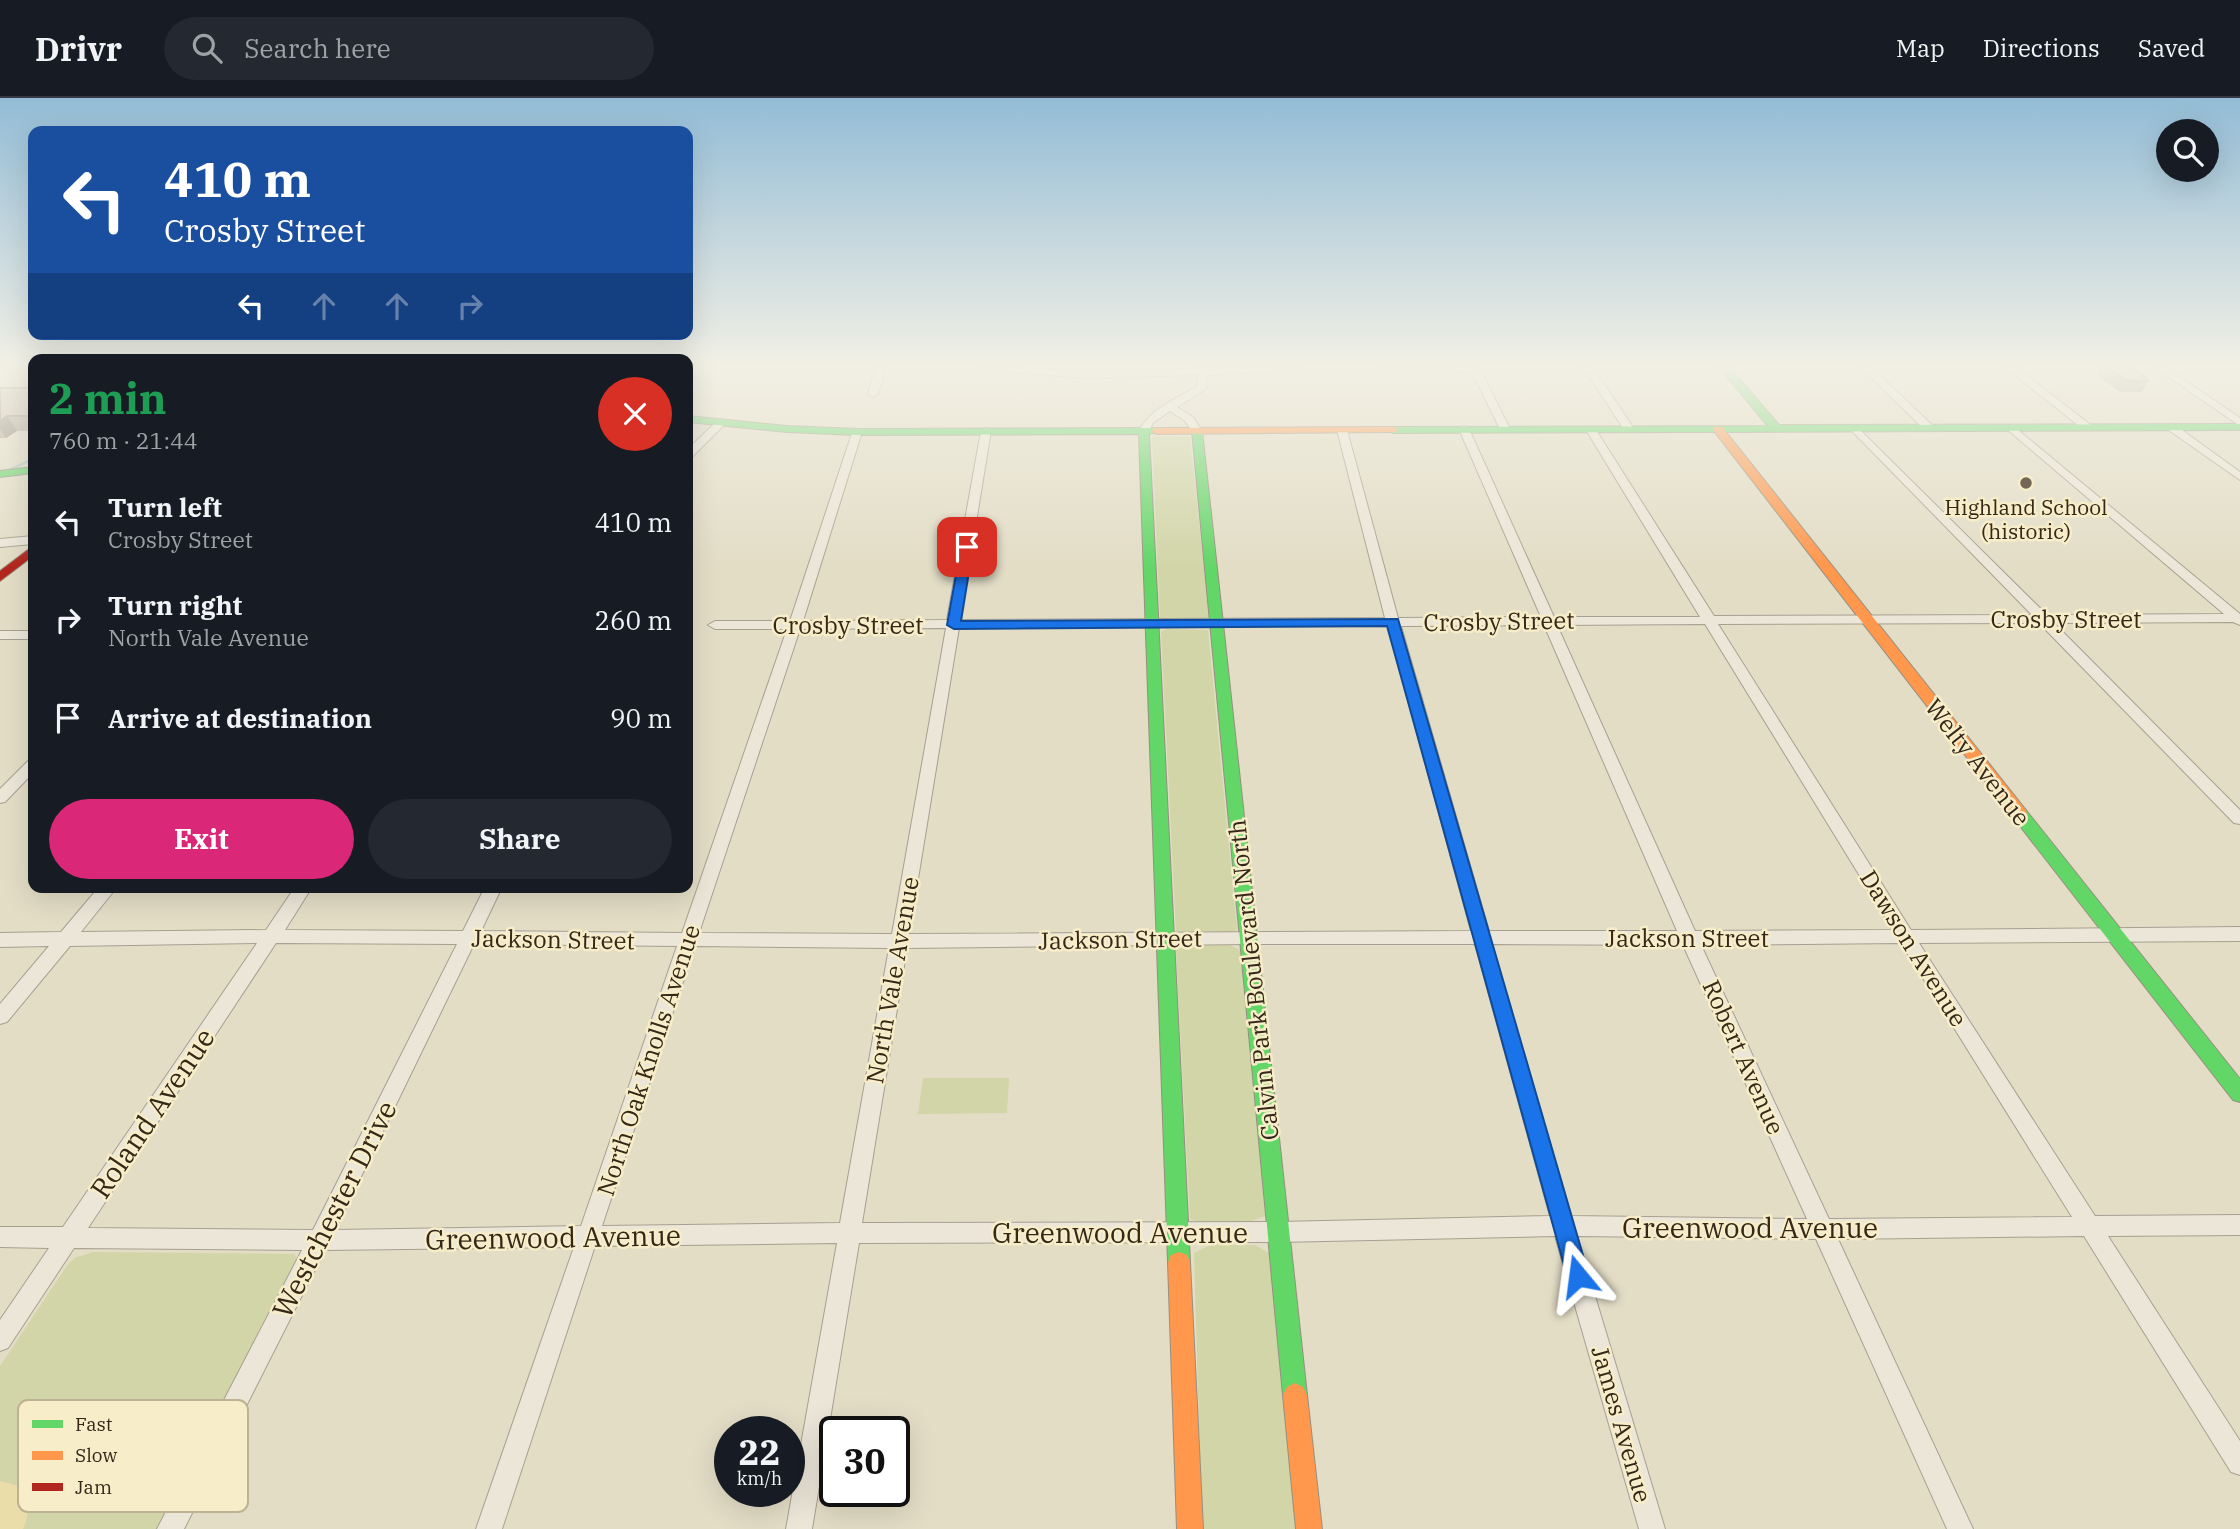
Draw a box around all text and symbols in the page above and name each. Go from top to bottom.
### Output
search box [164,17,654,80]
text: Drivr [35,27,122,70]
icon: search [188,29,226,67]
text: Search here [244,31,391,65]
text: Map [1896,32,1945,64]
text: Directions [1983,32,2100,64]
text: Saved [2138,32,2205,64]
map controls [2156,119,2219,182]
button: search [2156,119,2219,182]
text: 410 m [164,147,311,210]
icon: left [49,154,140,245]
text: Crosby Street [164,209,366,251]
icon: left [232,287,270,325]
icon: ahead [305,287,343,325]
icon: ahead [378,287,416,325]
icon: right [451,287,489,325]
text: 2 min [49,371,167,426]
button: close [598,377,672,451]
text: 760 m · 21:44 [49,425,198,455]
marker: Highland School (historic) [2018,475,2034,491]
text: Turn left [108,490,222,524]
place label: Highland School (historic) [1945,493,2107,545]
icon: left [49,503,87,541]
text: 410 m [594,505,672,539]
pin [937,517,997,577]
text: Crosby Street [108,524,253,554]
icon: arrive [948,528,986,566]
text: Turn right [108,588,242,622]
icon: right [49,601,87,639]
text: 260 m [594,603,672,637]
street label: Crosby Street [1990,603,2142,635]
street label: Crosby Street [1423,604,1575,638]
street label: Crosby Street [772,609,924,641]
text: North Vale Avenue [108,622,309,652]
street label: Welty Avenue [1918,692,2038,832]
icon: arrive [49,699,87,737]
text: Arrive at destination [108,701,372,735]
text: 90 m [610,701,672,735]
button: Exit [49,799,354,879]
button: Share [368,799,672,879]
street label: Calvin Park Boulevard North [1220,818,1286,1142]
street label: Dawson Avenue [1853,864,1975,1032]
street label: North Vale Avenue [858,874,926,1086]
street label: North Oak Knolls Avenue [589,920,707,1200]
street label: Jackson Street [471,922,635,956]
street label: Jackson Street [1038,922,1202,956]
street label: Jackson Street [1605,922,1769,954]
street label: Robert Avenue [1696,975,1792,1139]
street label: Roland Avenue [81,1021,223,1205]
street label: Westchester Drive [263,1094,405,1324]
street label: Greenwood Avenue [1622,1209,1878,1246]
street label: Greenwood Avenue [992,1214,1248,1251]
street label: Greenwood Avenue [425,1216,681,1258]
position arrow [1541,1239,1615,1313]
street label: James Avenue [1584,1342,1660,1506]
legend [18,1400,248,1512]
text: Fast [75,1412,113,1436]
speed limit sign: 30 [819,1416,910,1507]
text: 22 [738,1429,781,1475]
text: Slow [75,1443,117,1467]
text: km/h [737,1467,782,1490]
text: Jam [75,1475,112,1499]

